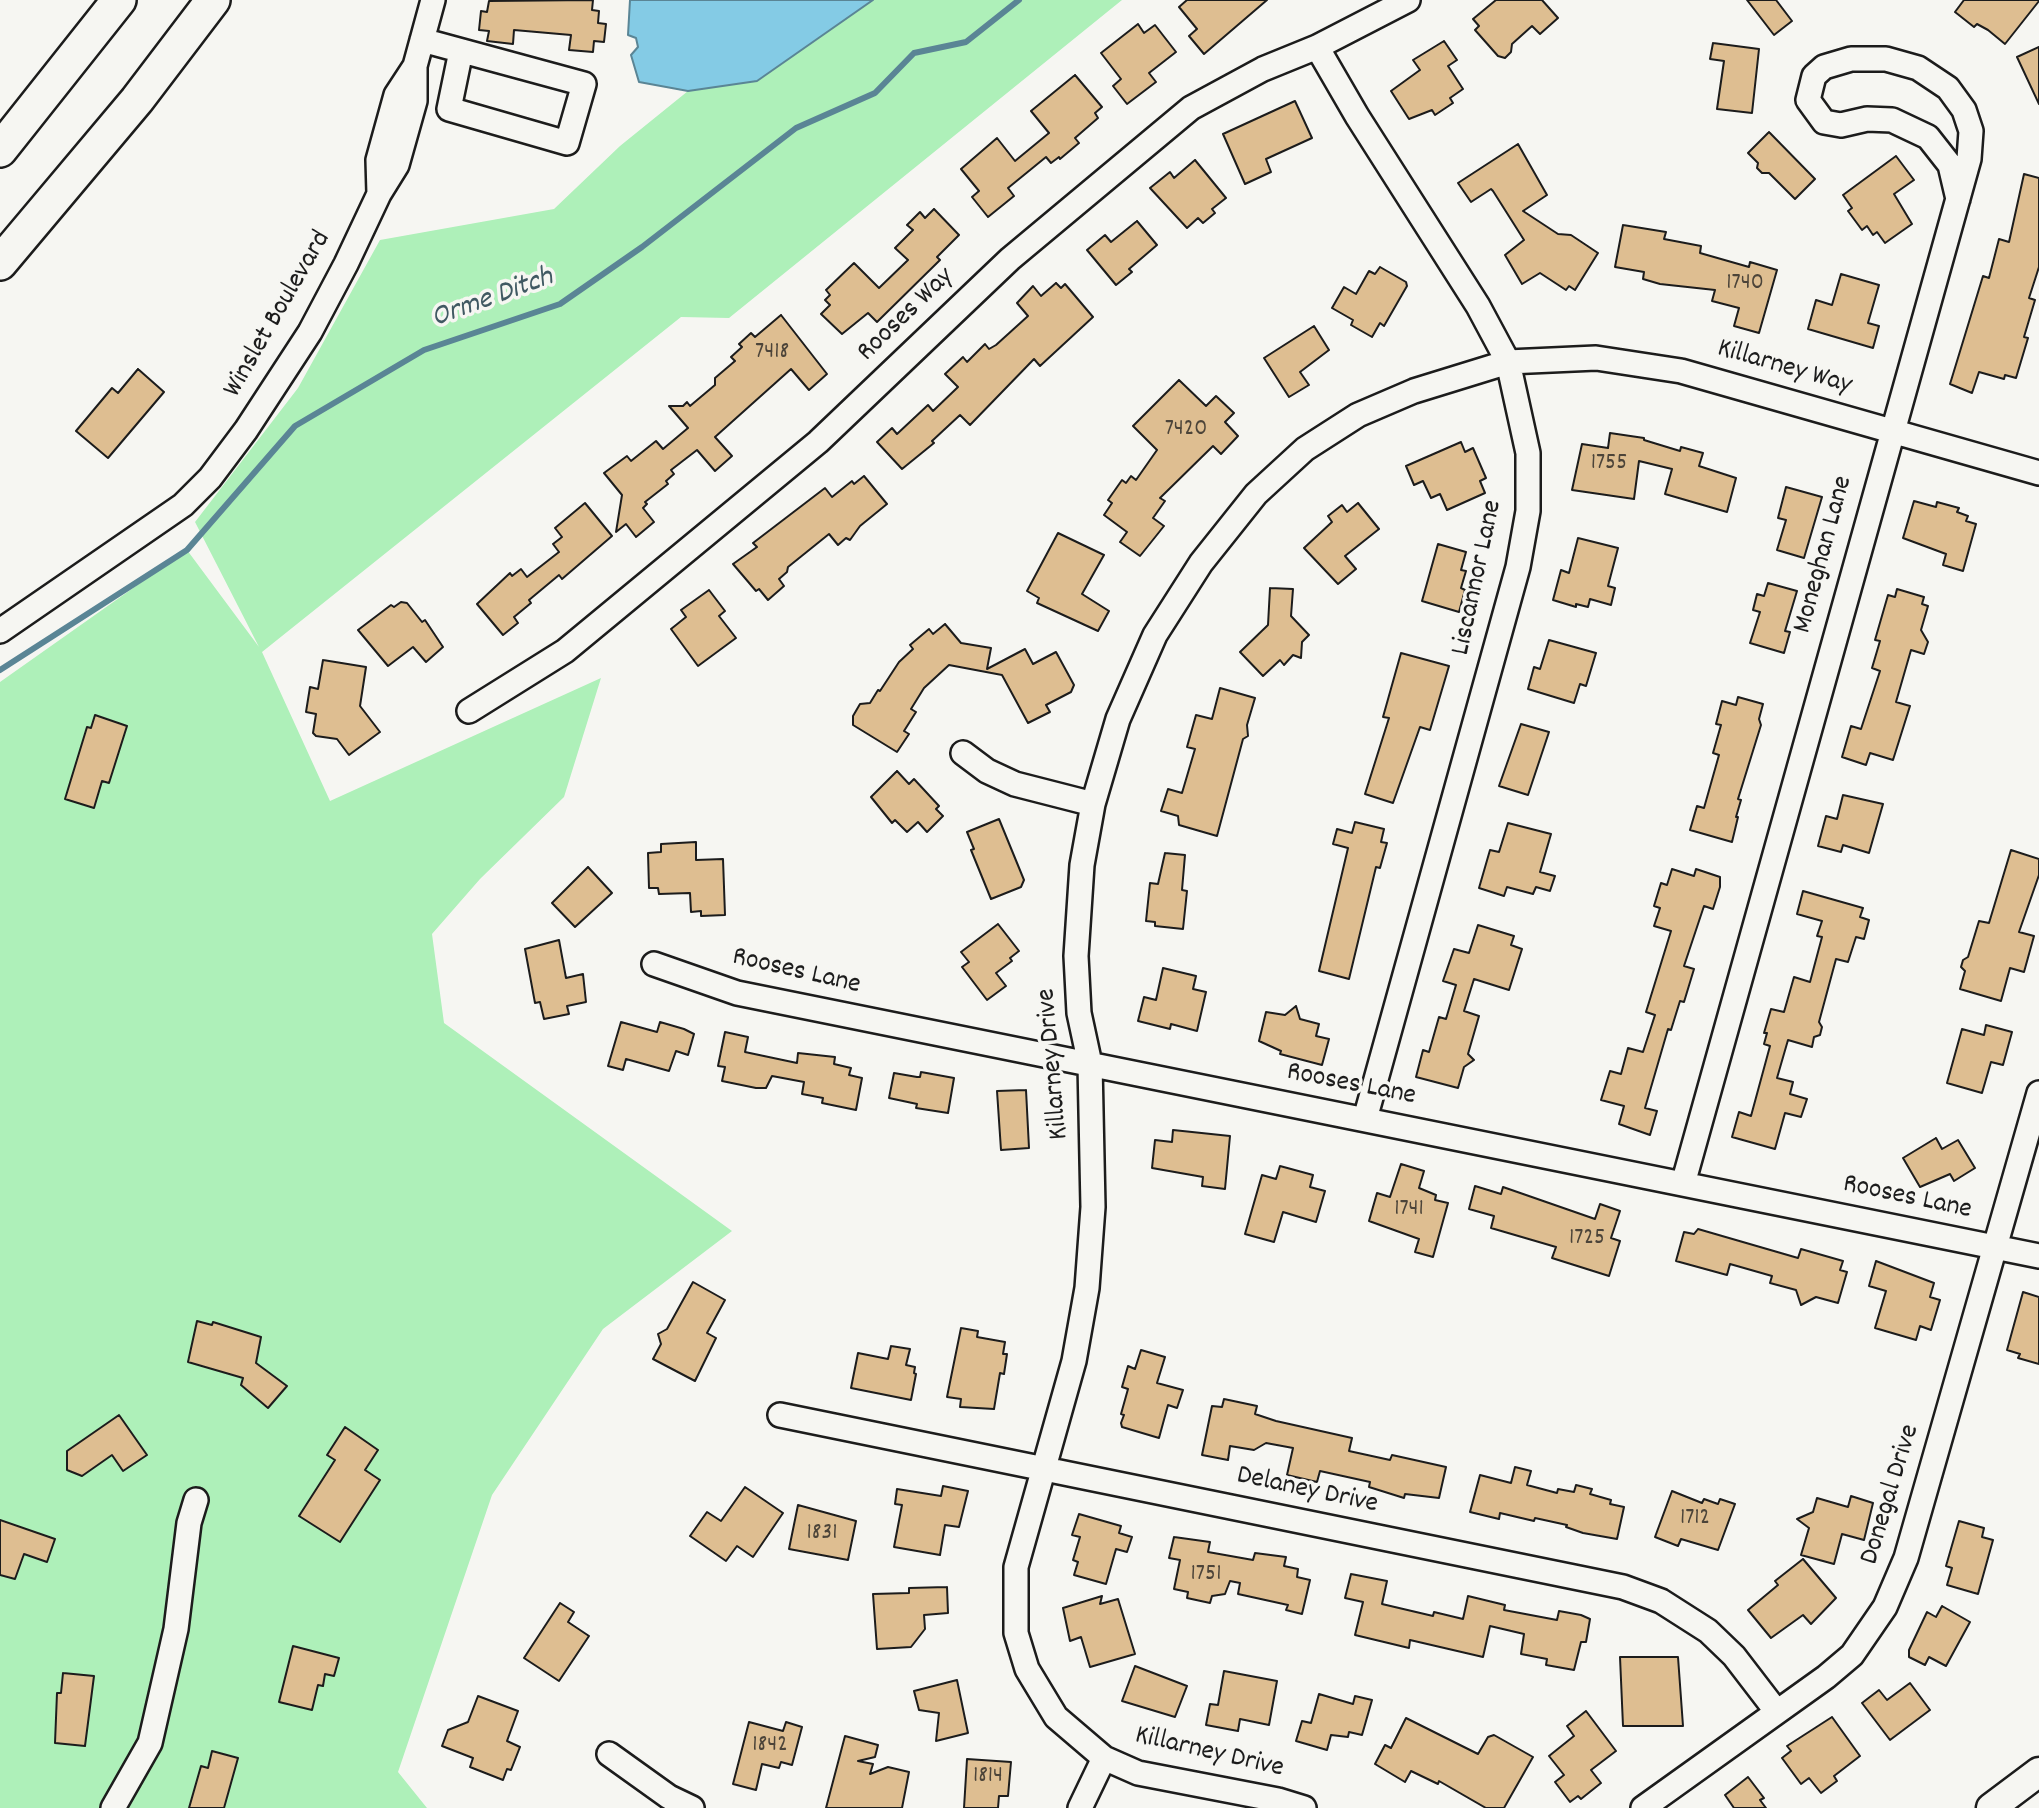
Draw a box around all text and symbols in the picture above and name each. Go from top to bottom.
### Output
street label: Winslet Boulevard [218,226,340,404]
water label: Orme Ditch [427,261,559,339]
street label: Rooses Way [852,262,962,370]
house number: 1740 [1726,271,1764,299]
street label: Killarney Way [1713,334,1855,404]
house number: 7418 [755,340,789,368]
house number: 7420 [1165,417,1207,445]
house number: 1755 [1591,451,1627,479]
street label: Moneghan Lane [1788,473,1862,637]
street label: Liscannor Lane [1446,497,1512,659]
street label: Rooses Lane [729,942,863,1004]
street label: Killarney Drive [1032,987,1078,1141]
street label: Rooses Lane [1284,1057,1418,1115]
street label: Rooses Lane [1840,1169,1974,1229]
house number: 1741 [1394,1197,1424,1225]
house number: 1725 [1569,1226,1605,1254]
street label: Donegal Drive [1855,1421,1929,1569]
street label: Delaney Drive [1233,1461,1381,1523]
house number: 1712 [1680,1506,1710,1534]
house number: 1831 [807,1521,837,1549]
house number: 1751 [1191,1562,1221,1590]
street label: Killarney Drive [1131,1721,1287,1787]
house number: 1842 [752,1733,788,1761]
house number: 1814 [973,1764,1003,1792]

